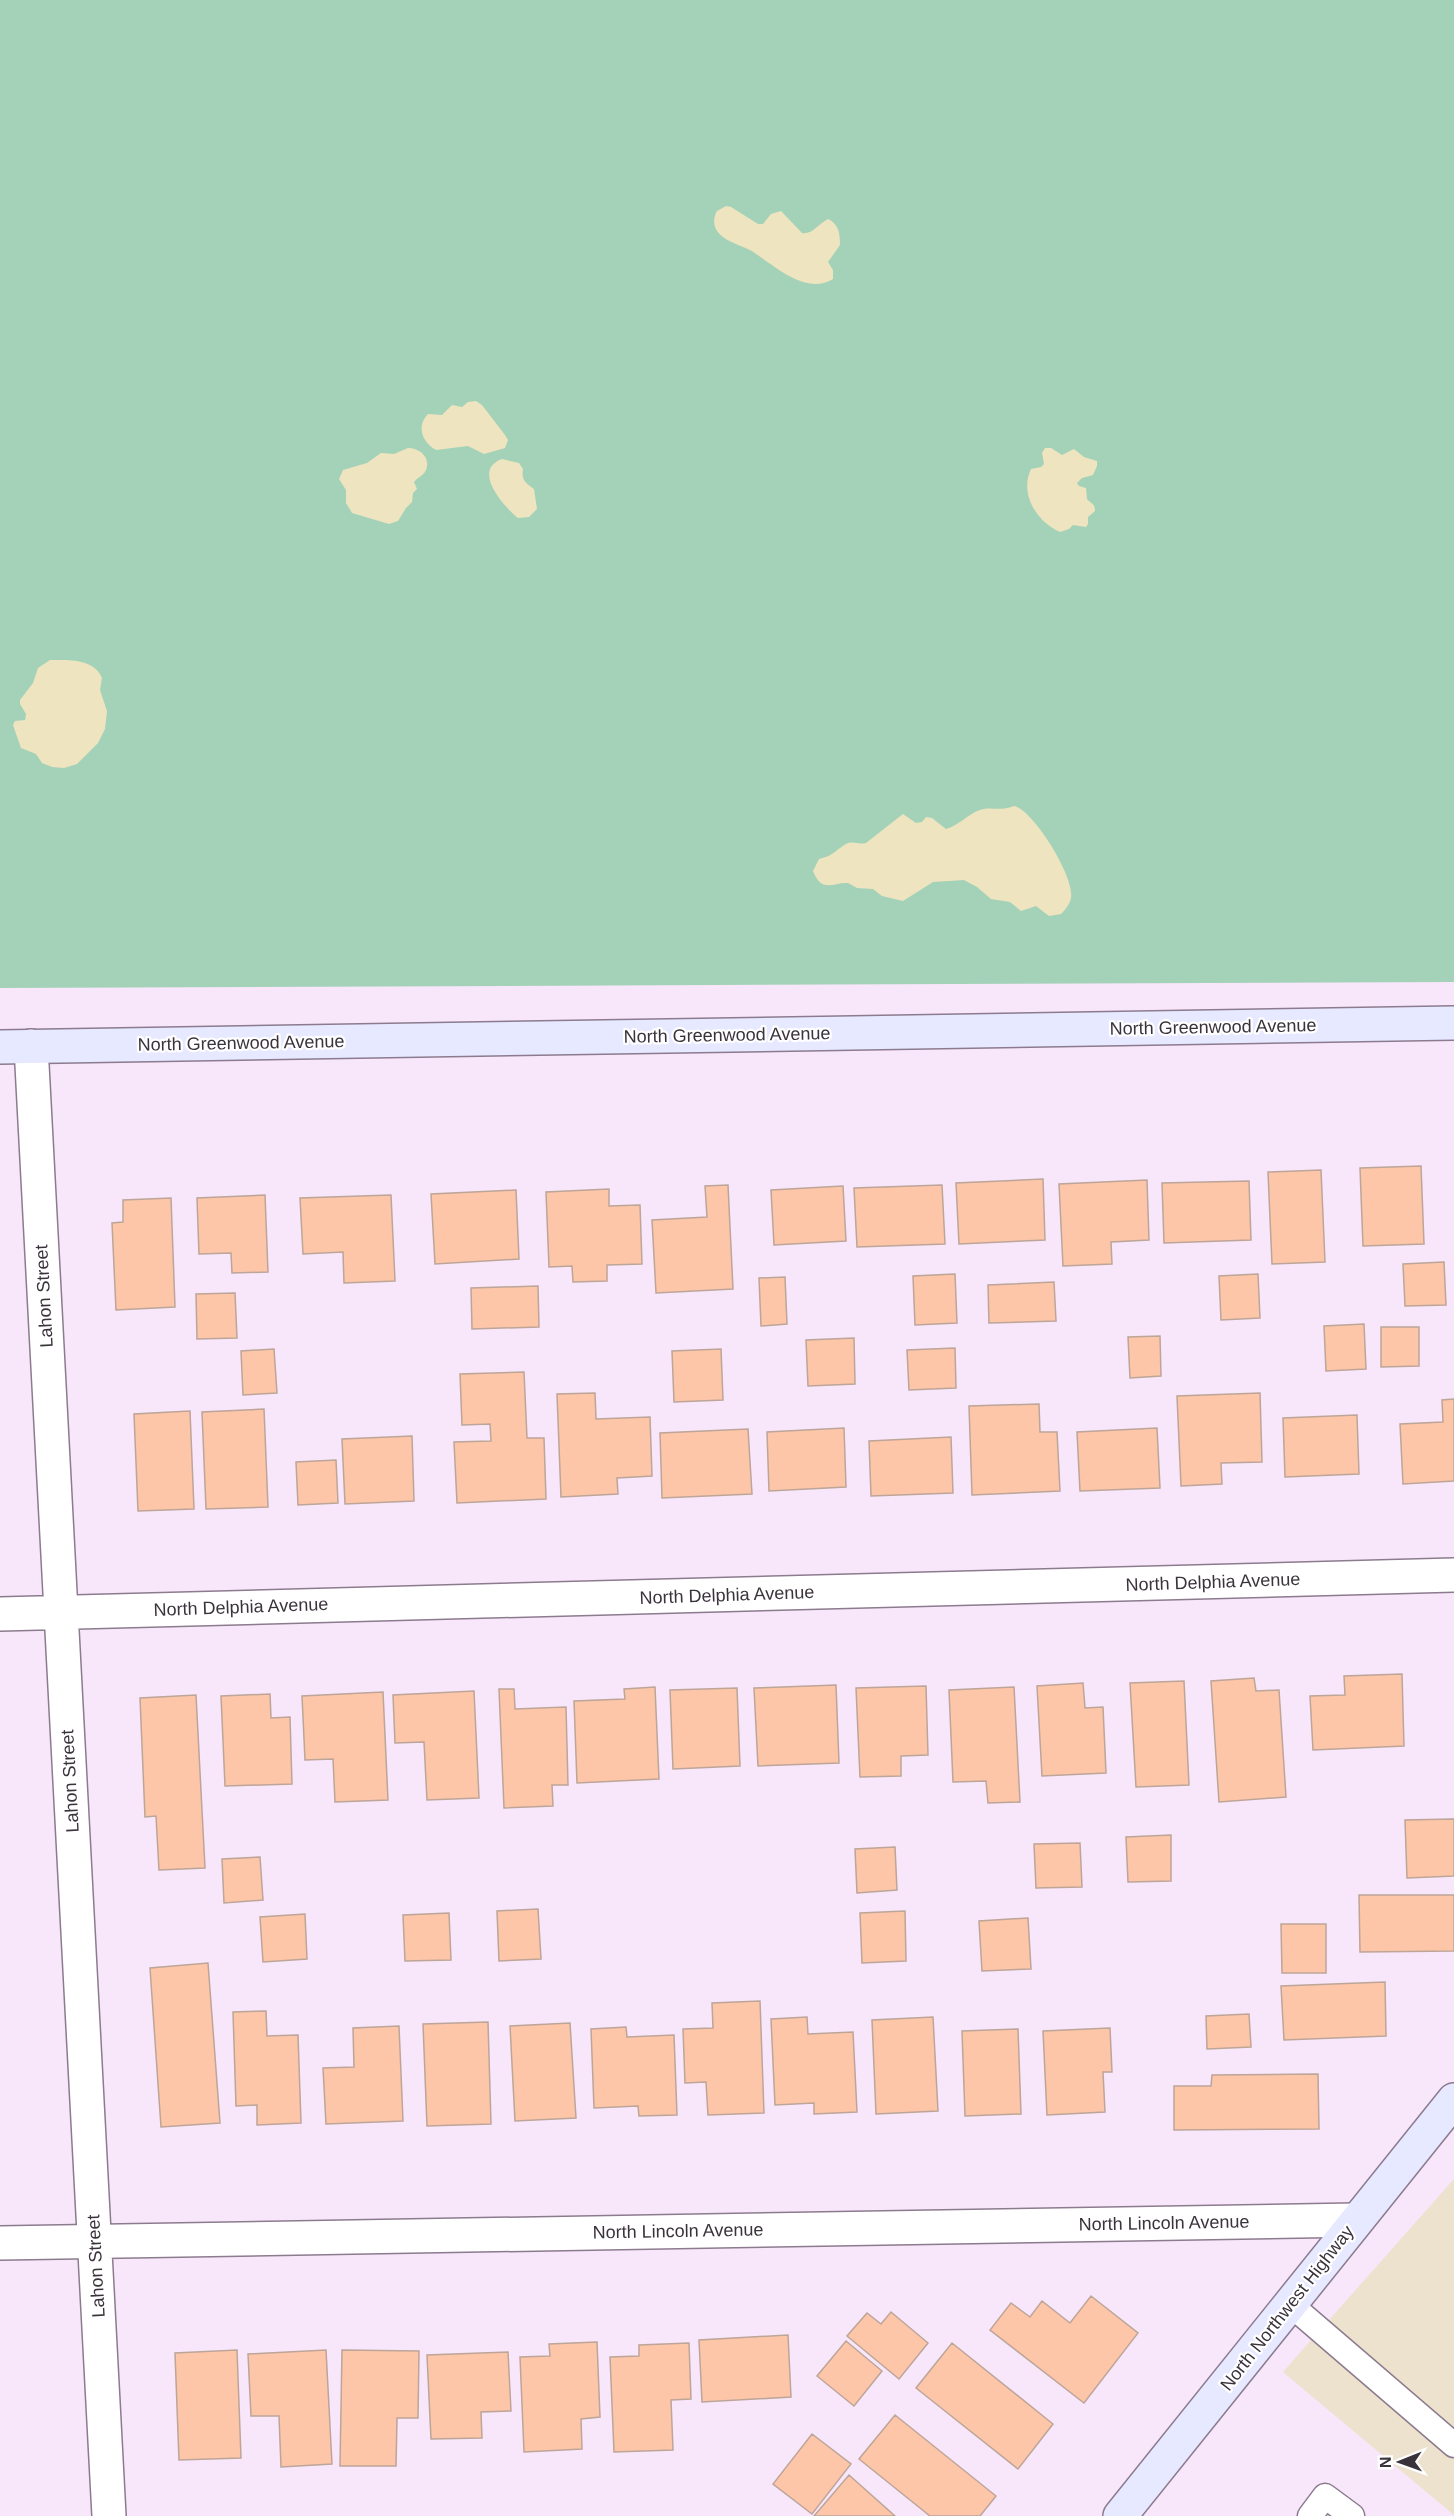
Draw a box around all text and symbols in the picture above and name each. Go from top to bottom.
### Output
street label: North Greenwood Avenue [1109,1015,1317,1039]
street label: North Greenwood Avenue [623,1023,831,1047]
street label: North Greenwood Avenue [137,1031,345,1055]
street label: Lahon Street [31,1244,57,1348]
street label: North Delphia Avenue [1125,1569,1301,1595]
street label: North Delphia Avenue [639,1582,815,1608]
street label: North Delphia Avenue [153,1594,329,1620]
street label: Lahon Street [57,1729,83,1833]
street label: North Lincoln Avenue [1078,2212,1250,2234]
street label: Lahon Street [83,2214,109,2318]
street label: North Lincoln Avenue [592,2220,764,2242]
street label: North Northwest Highway [1216,2221,1358,2395]
north arrow [1370,2432,1430,2492]
text: N [1377,2456,1394,2468]

